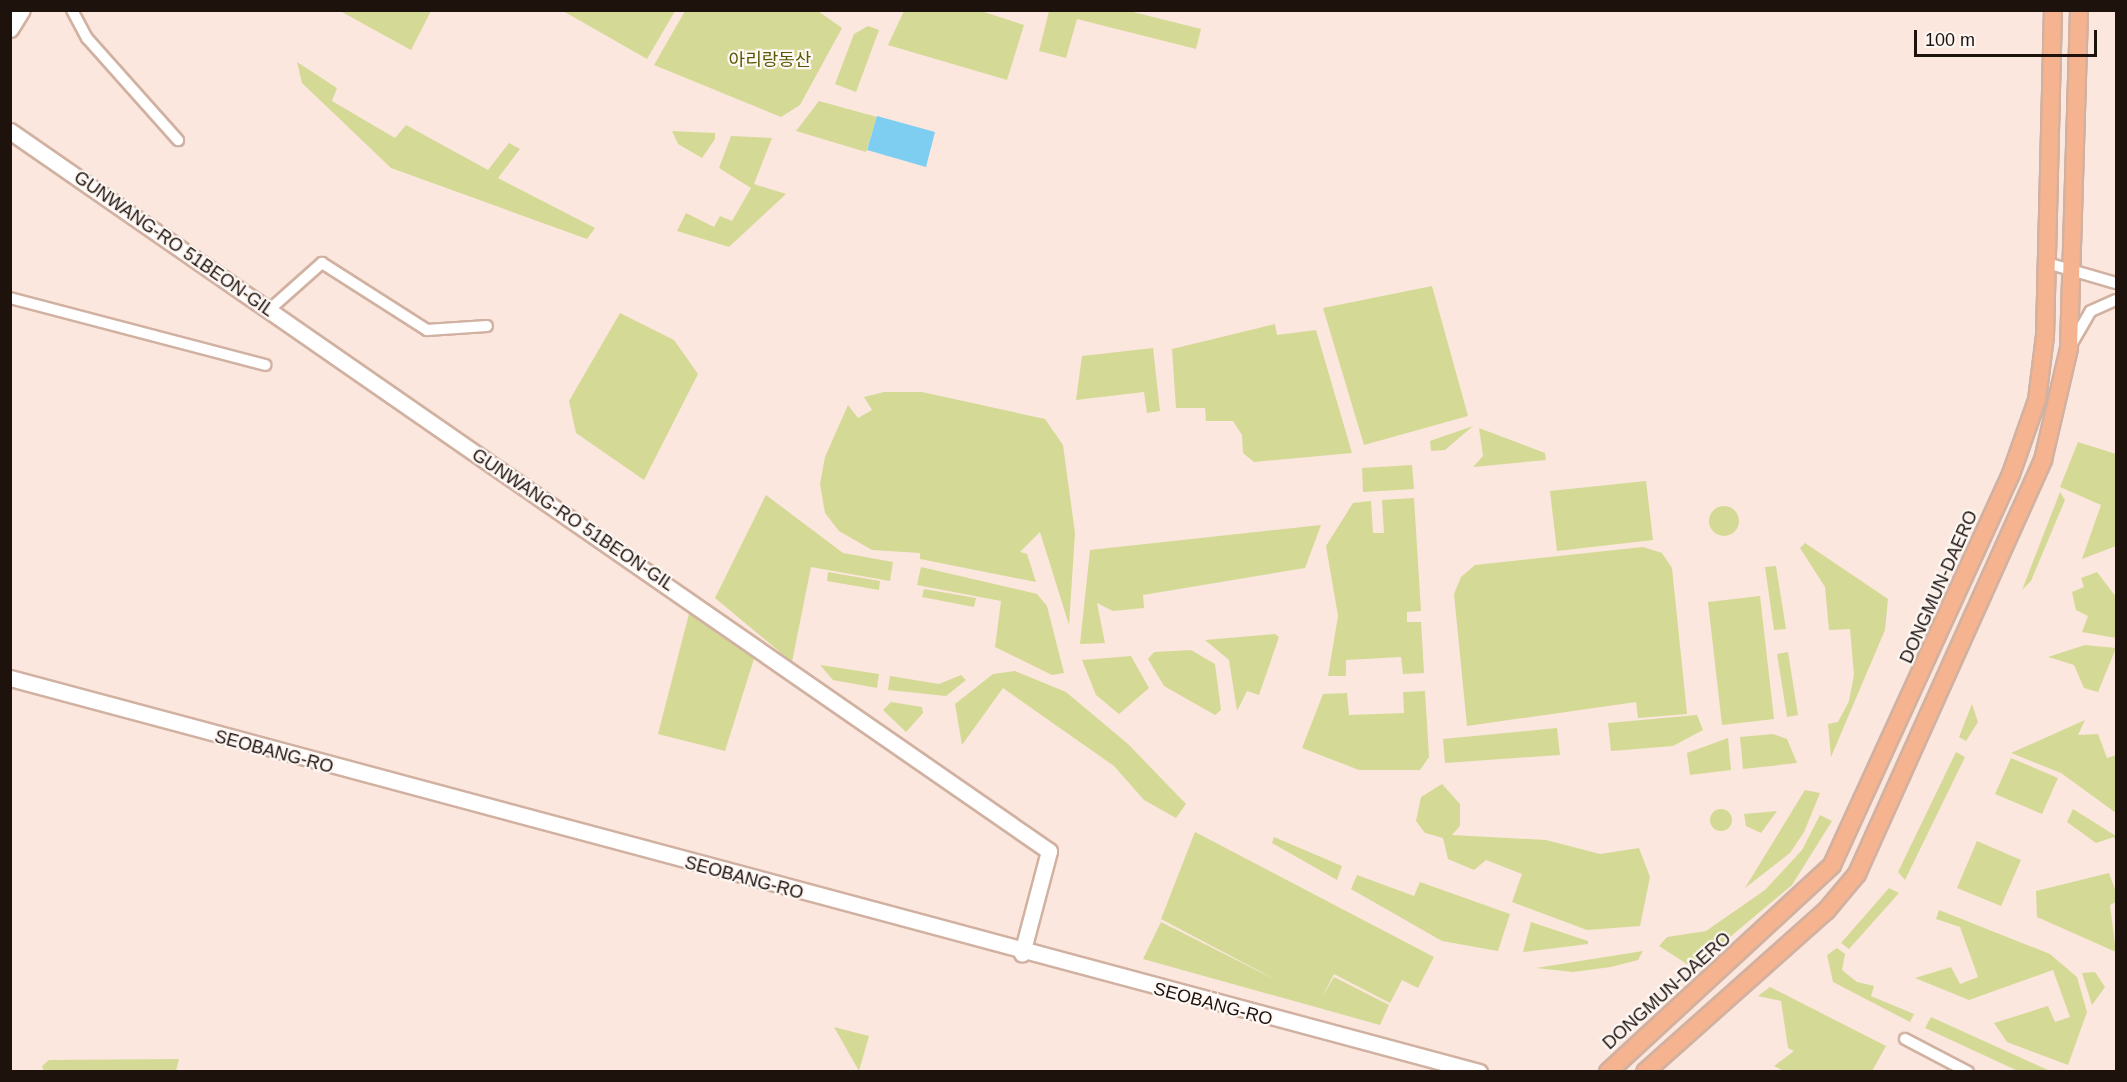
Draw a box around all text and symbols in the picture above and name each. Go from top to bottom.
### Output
scale bar [1917,18,2100,56]
text: 100 m [1925,30,1975,50]
park label: 아리랑동산 [729,49,811,71]
street label: GUNWANG-RO 51BEON-GIL [70,167,278,321]
street label: GUNWANG-RO 51BEON-GIL [468,444,678,596]
street label: DONGMUN-DAERO [1896,507,1982,667]
street label: SEOBANG-RO [212,726,336,778]
street label: SEOBANG-RO [682,852,806,904]
street label: DONGMUN-DAERO [1598,928,1736,1054]
street label: SEOBANG-RO [1151,978,1275,1030]

